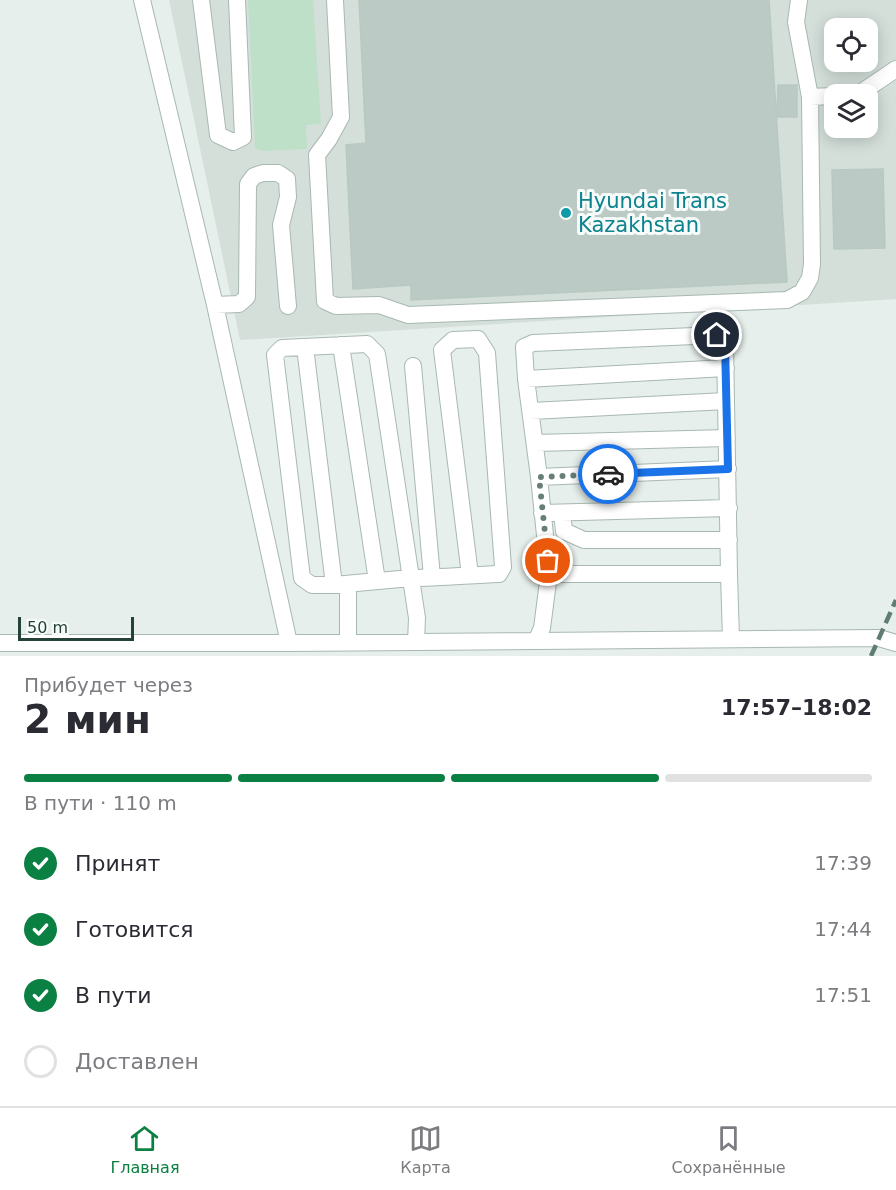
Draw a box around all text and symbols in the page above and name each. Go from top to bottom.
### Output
map controls [824,18,878,138]
button: locate [824,18,878,72]
button: layers [824,84,878,138]
place label: Hyundai Trans Kazakhstan [578,189,727,237]
marker: Hyundai Trans Kazakhstan [559,206,573,220]
pin [691,309,742,360]
icon: home [700,318,733,351]
courier [578,444,638,504]
icon: car [592,458,625,491]
pin [522,535,573,586]
icon: bag [531,544,564,577]
scale bar [18,614,134,642]
text: 50 m [27,618,68,637]
text: Прибудет через [24,673,193,697]
text: 17:57–18:02 [721,695,872,720]
text: 2 мин [24,697,151,742]
text: В пути · 110 m [24,791,177,815]
icon: check [24,847,57,880]
text: Принят [75,851,160,876]
text: 17:39 [814,851,872,875]
icon: check [24,913,57,946]
text: Готовится [75,917,194,942]
text: 17:44 [814,917,872,941]
icon: check [24,979,57,1012]
text: В пути [75,983,152,1008]
text: 17:51 [814,983,872,1007]
text: Доставлен [75,1049,199,1074]
tab: Главная [110,1122,180,1177]
tab: Карта [400,1122,451,1177]
tab: Сохранённые [672,1122,786,1177]

